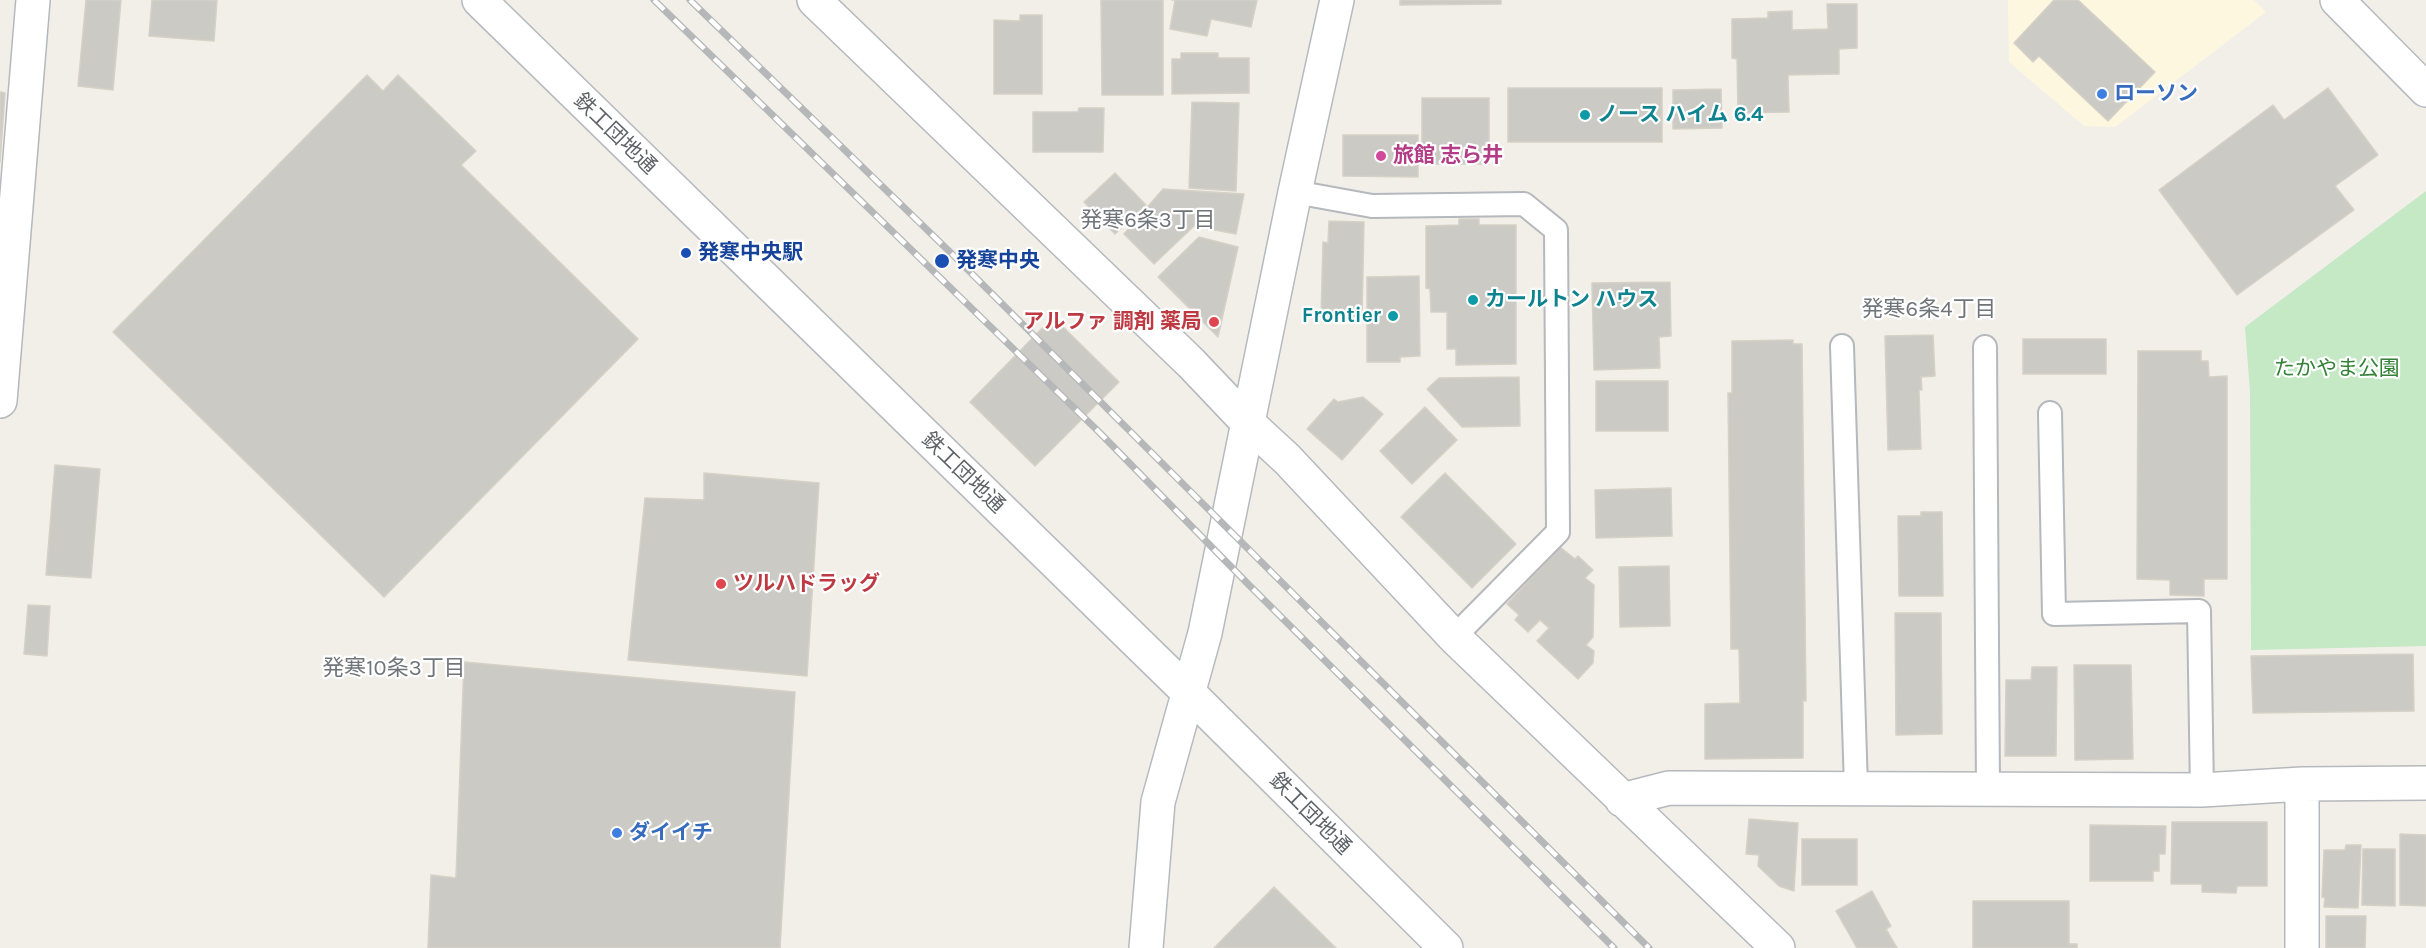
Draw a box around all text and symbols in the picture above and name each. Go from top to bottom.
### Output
place label: ローソン [2114,81,2198,107]
marker: ローソン [2095,87,2109,101]
street label: 鉄工団地通 [568,88,662,180]
place label: ノース ハイム 6.4 [1597,102,1763,128]
marker: ノース ハイム 6.4 [1578,108,1592,122]
place label: 旅館 志ら井 [1393,143,1503,169]
marker: 旅館 志ら井 [1374,149,1388,163]
district label: 発寒6条3丁目 [1080,208,1216,234]
place label: 発寒中央駅 [698,240,803,266]
marker: 発寒中央駅 [679,246,693,260]
place label: 発寒中央 [956,248,1040,274]
marker: 発寒中央 [933,252,951,270]
place label: カールトン ハウス [1485,287,1658,313]
marker: カールトン ハウス [1466,293,1480,307]
district label: 発寒6条4丁目 [1862,297,1996,323]
place label: Frontier [1302,303,1381,329]
place label: アルファ 調剤 薬局 [1023,309,1202,335]
marker: Frontier [1386,309,1400,323]
marker: アルファ 調剤 薬局 [1207,315,1221,329]
park label: たかやま公園 [2274,356,2400,382]
street label: 鉄工団地通 [916,427,1010,519]
place label: ツルハドラッグ [733,571,880,597]
marker: ツルハドラッグ [714,577,728,591]
district label: 発寒10条3丁目 [322,656,466,682]
street label: 鉄工団地通 [1264,768,1356,860]
place label: ダイイチ [629,820,713,846]
marker: ダイイチ [610,826,624,840]

